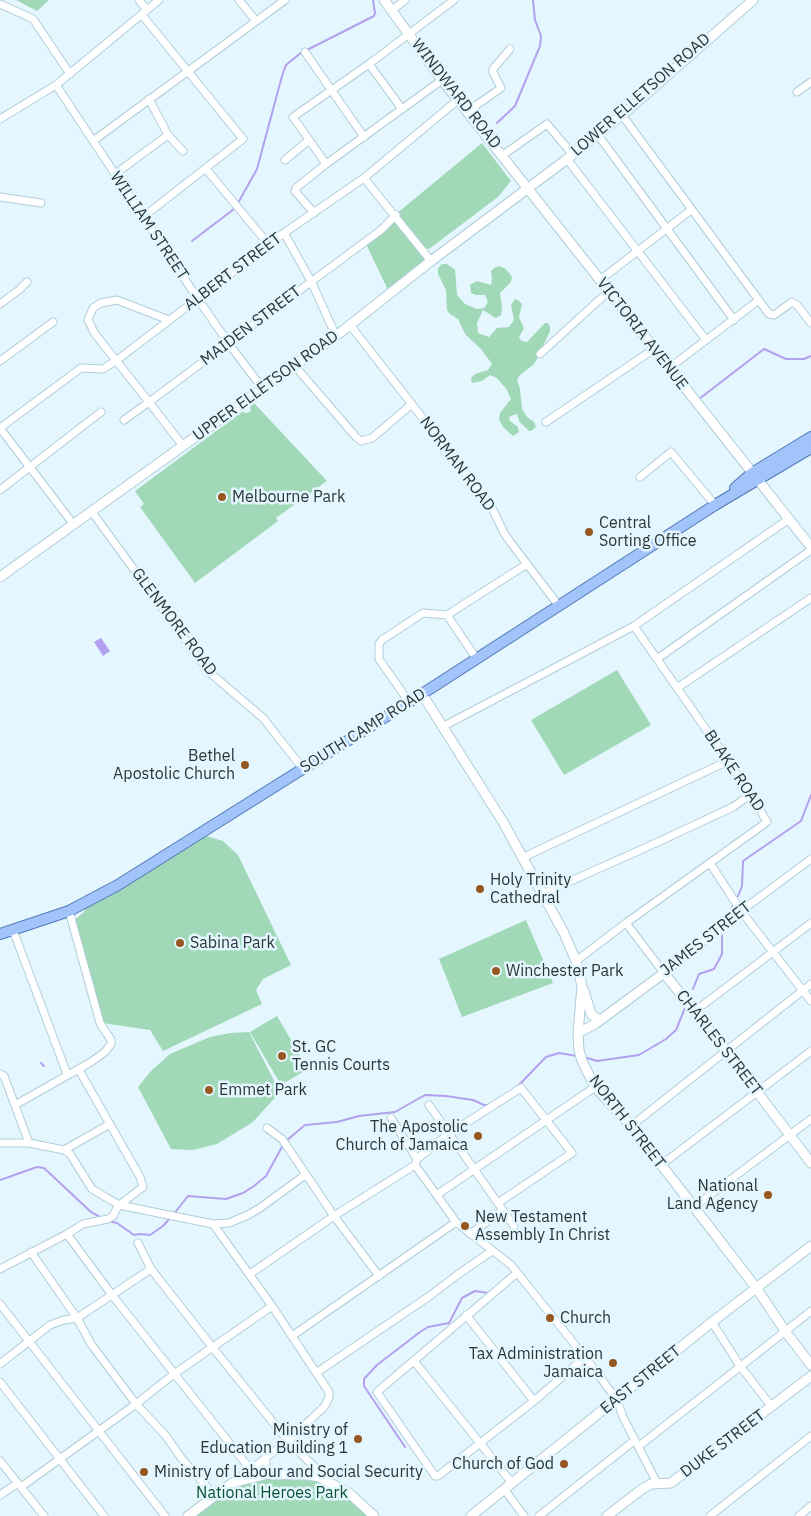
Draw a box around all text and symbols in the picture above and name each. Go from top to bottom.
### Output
street label: LOWER ELLETSON ROAD [568,29,714,161]
street label: WINDWARD ROAD [407,35,505,153]
street label: WILLIAM STREET [106,168,192,284]
street label: ALBERT STREET [180,229,286,315]
street label: VICTORIA AVENUE [592,274,692,394]
street label: MAIDEN STREET [197,282,305,370]
street label: UPPER ELLETSON ROAD [190,327,342,445]
street label: NORMAN ROAD [415,413,499,515]
place label: Melbourne Park [232,487,345,507]
marker: Melbourne Park [216,491,228,503]
place label: Central Sorting Office [599,513,696,551]
marker: Central Sorting Office [583,526,595,538]
street label: GLENMORE ROAD [127,564,221,680]
street label: SOUTH CAMP ROAD [297,685,429,777]
street label: BLAKE ROAD [700,726,768,816]
place label: Bethel Apostolic Church [113,746,235,784]
marker: Bethel Apostolic Church [239,759,251,771]
place label: Holy Trinity Cathedral [490,870,571,908]
marker: Holy Trinity Cathedral [474,883,486,895]
street label: JAMES STREET [657,898,755,980]
place label: Sabina Park [190,933,275,953]
marker: Sabina Park [174,937,186,949]
place label: Winchester Park [506,961,623,981]
marker: Winchester Park [490,965,502,977]
street label: CHARLES STREET [672,986,766,1100]
place label: St. GC Tennis Courts [292,1037,390,1075]
marker: St. GC Tennis Courts [276,1050,288,1062]
street label: NORTH STREET [585,1072,669,1172]
place label: Emmet Park [219,1080,307,1100]
marker: Emmet Park [203,1084,215,1096]
place label: The Apostolic Church of Jamaica [336,1117,468,1155]
marker: The Apostolic Church of Jamaica [472,1130,484,1142]
place label: National Land Agency [667,1176,758,1214]
marker: National Land Agency [762,1189,774,1201]
place label: New Testament Assembly In Christ [475,1207,610,1245]
marker: New Testament Assembly In Christ [459,1220,471,1232]
place label: Church [560,1308,611,1328]
marker: Church [544,1312,556,1324]
street label: EAST STREET [597,1342,685,1418]
place label: Tax Administration Jamaica [469,1344,603,1382]
marker: Tax Administration Jamaica [607,1357,619,1369]
street label: DUKE STREET [677,1406,769,1482]
place label: Ministry of Education Building 1 [200,1420,348,1458]
marker: Ministry of Education Building 1 [352,1433,364,1445]
place label: Church of God [452,1454,554,1474]
marker: Church of God [558,1458,570,1470]
place label: Ministry of Labour and Social Security [154,1462,423,1482]
marker: Ministry of Labour and Social Security [138,1466,150,1478]
park label: National Heroes Park [196,1483,348,1503]

